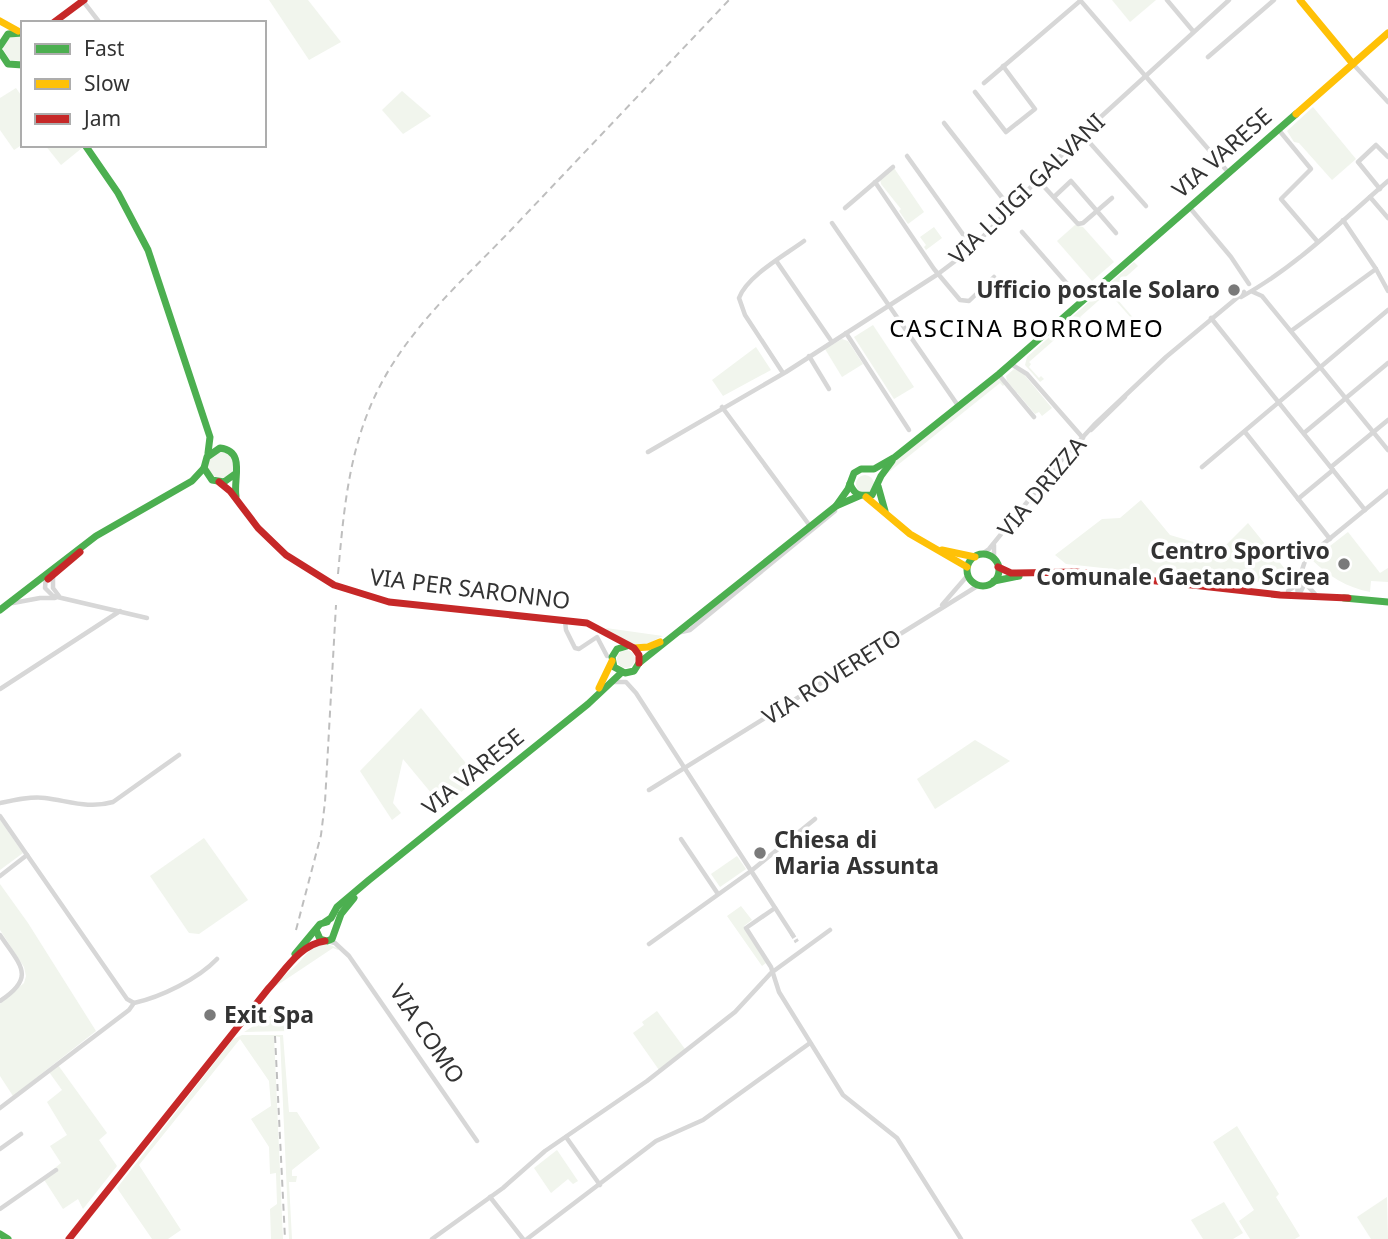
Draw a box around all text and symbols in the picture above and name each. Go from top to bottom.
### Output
legend [21,21,266,147]
text: Fast [84,34,125,62]
text: Slow [84,69,130,97]
street label: VIA VARESE [1165,100,1278,204]
text: Jam [82,104,121,132]
street label: VIA LUIGI GALVANI [941,106,1111,271]
place label: Ufficio postale Solaro [976,273,1220,305]
marker: Ufficio postale Solaro [1226,282,1242,298]
district label: CASCINA BORROMEO [889,311,1165,344]
street label: VIA DRIZZA [990,429,1093,543]
place label: Centro Sportivo Comunale Gaetano Scirea [1036,534,1330,592]
marker: Centro Sportivo Comunale Gaetano Scirea [1336,556,1352,572]
street label: VIA PER SARONNO [368,560,572,616]
street label: VIA ROVERETO [756,621,907,732]
street label: VIA VARESE [415,720,530,822]
place label: Chiesa di Maria Assunta [774,823,939,881]
marker: Chiesa di Maria Assunta [752,845,768,861]
street label: VIA COMO [383,978,473,1089]
place label: Exit Spa [224,998,314,1030]
marker: Exit Spa [202,1007,218,1023]

